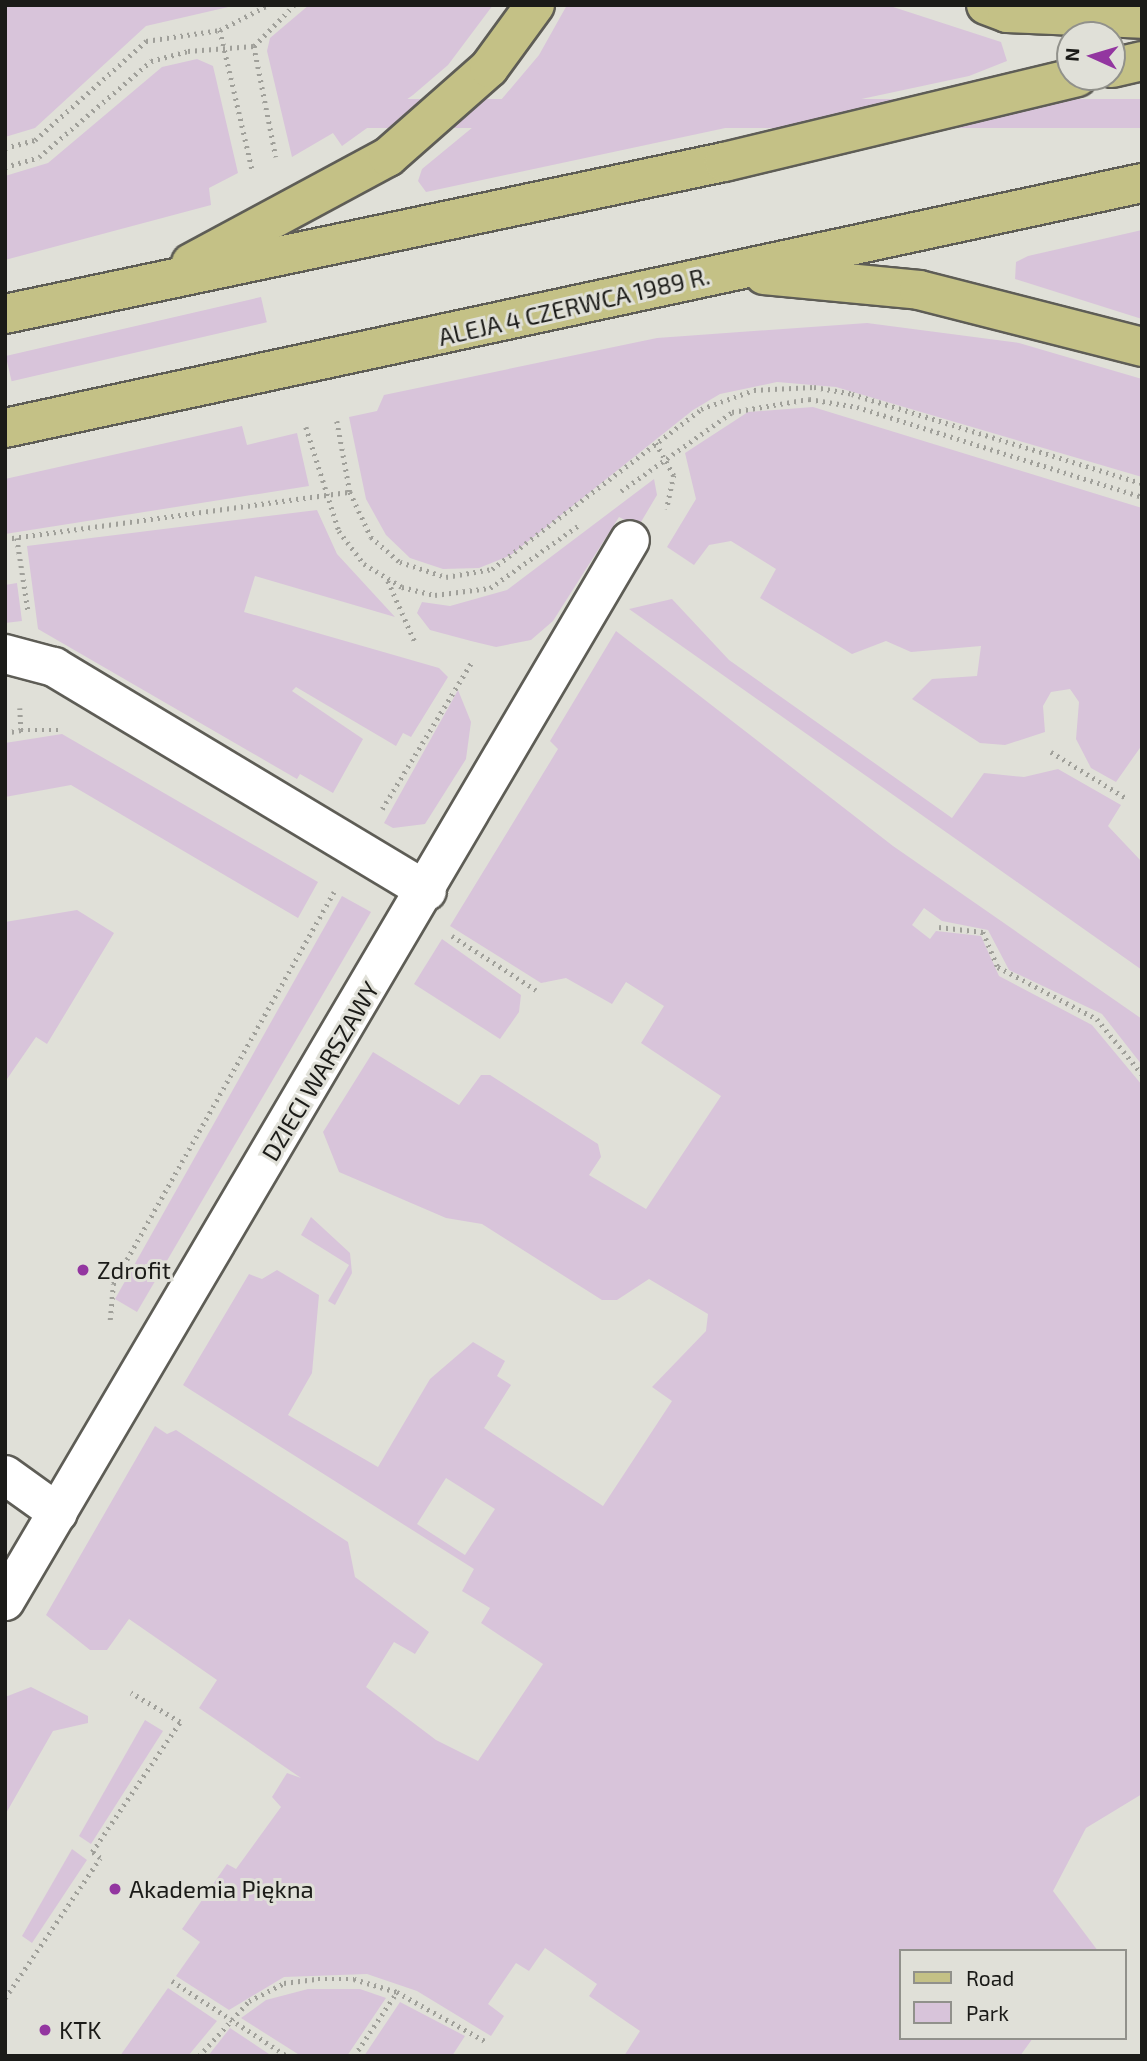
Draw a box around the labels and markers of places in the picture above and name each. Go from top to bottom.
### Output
place label: Zdrofit [97,1256,171,1284]
marker: Zdrofit [75,1262,91,1278]
place label: Akademia Piękna [129,1875,314,1903]
marker: Akademia Piękna [107,1881,123,1897]
place label: KTK [59,2016,101,2044]
marker: KTK [37,2022,53,2038]

